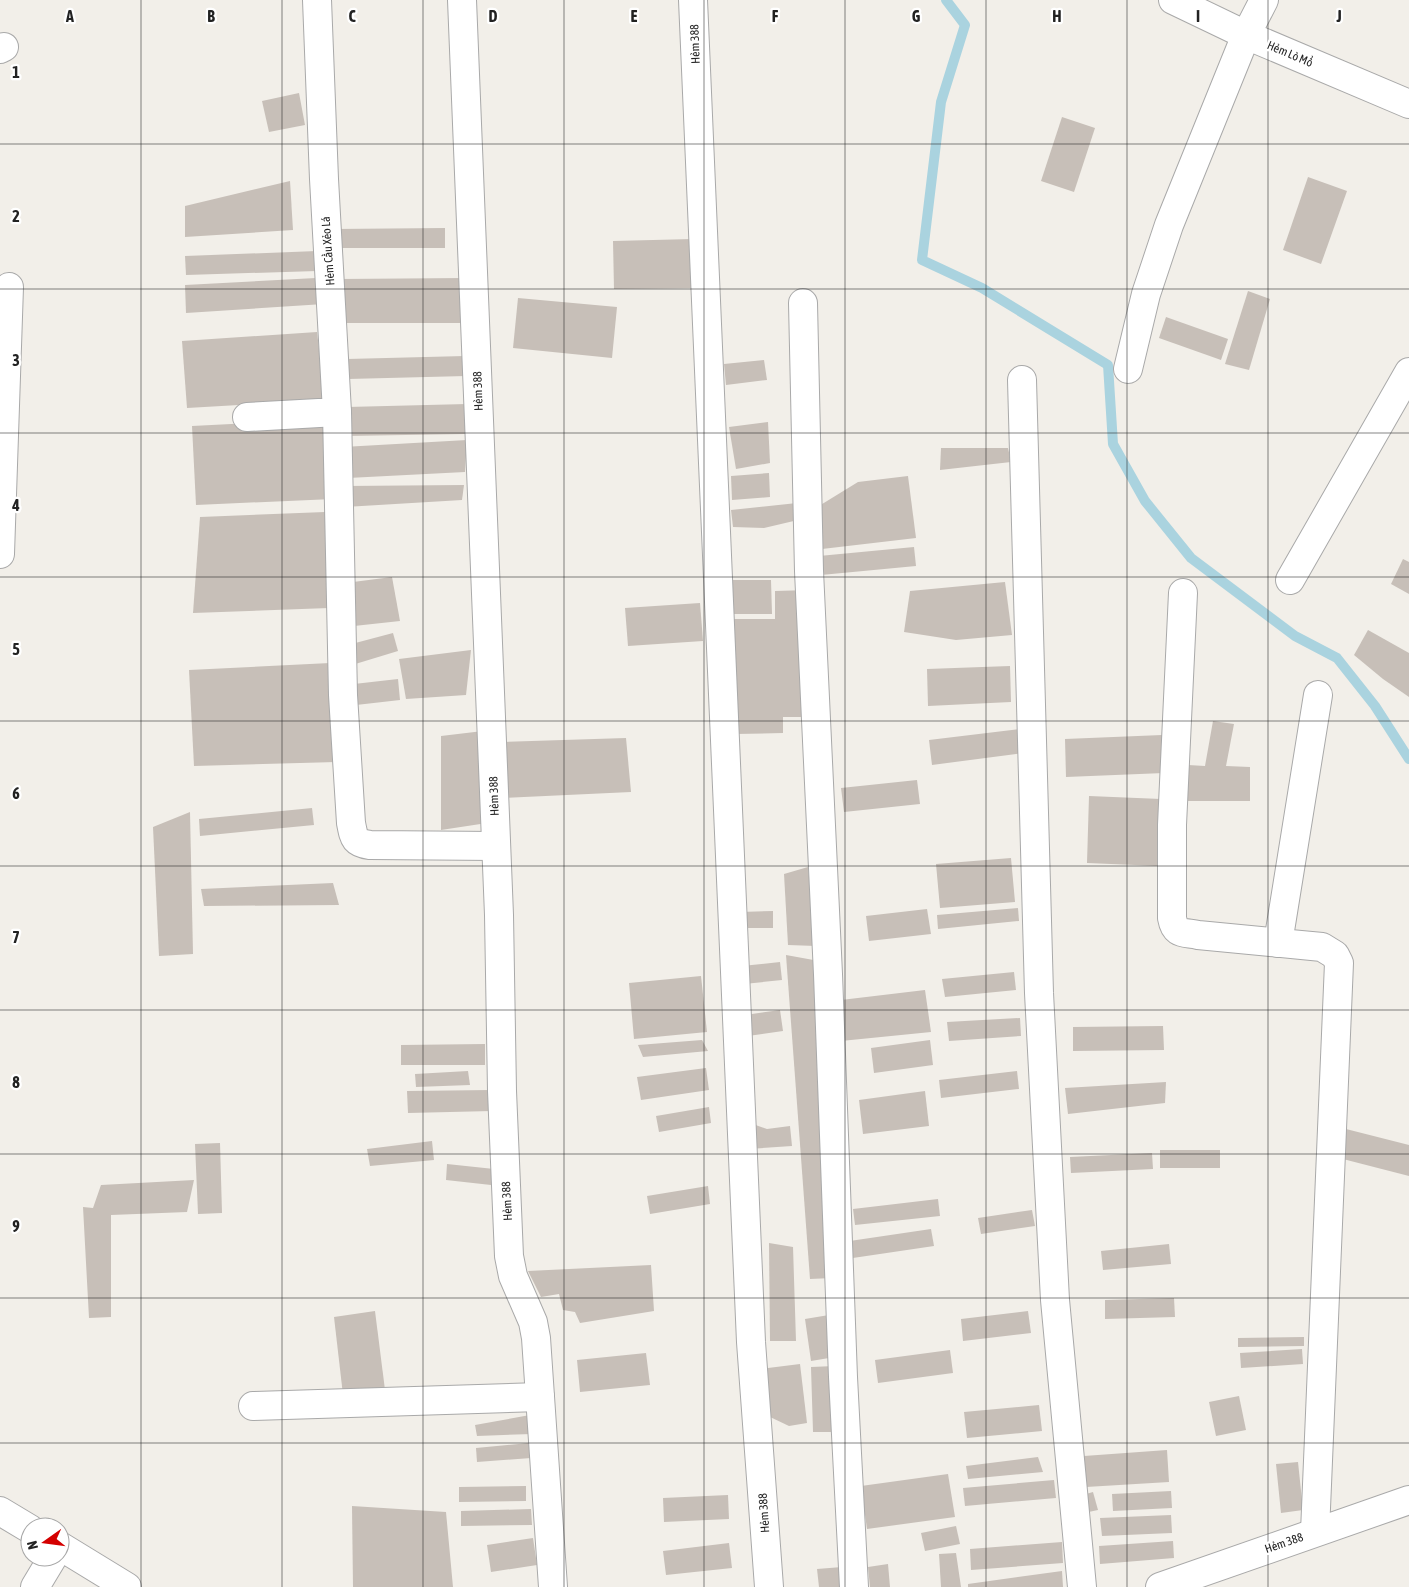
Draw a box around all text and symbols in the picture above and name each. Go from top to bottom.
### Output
text: A [65,7,74,25]
text: B [207,7,215,25]
text: C [348,7,356,25]
text: D [489,7,498,25]
text: E [631,7,638,25]
text: F [772,7,779,25]
text: G [912,7,921,25]
text: H [1052,7,1062,25]
text: I [1196,7,1200,25]
text: J [1335,7,1342,25]
street label: Hẻm 388 [687,24,703,64]
street label: Hẻm Lò Mổ [1265,38,1315,70]
text: 1 [12,63,20,81]
text: 2 [12,207,20,225]
street label: Hẻm Cầu Xẻo Lá [319,216,337,286]
text: 3 [12,351,20,369]
street label: Hẻm 388 [470,371,486,411]
text: 4 [11,496,20,514]
text: 5 [12,640,20,658]
street label: Hẻm 388 [486,776,502,816]
text: 6 [12,784,20,802]
text: 7 [12,928,20,946]
text: 8 [12,1073,20,1091]
street label: Hẻm 388 [499,1180,515,1221]
text: 9 [12,1217,20,1235]
street label: Hẻm 388 [756,1492,772,1533]
north arrow [20,1517,70,1567]
street label: Hẻm 388 [1263,1530,1305,1556]
text: N [24,1539,41,1551]

